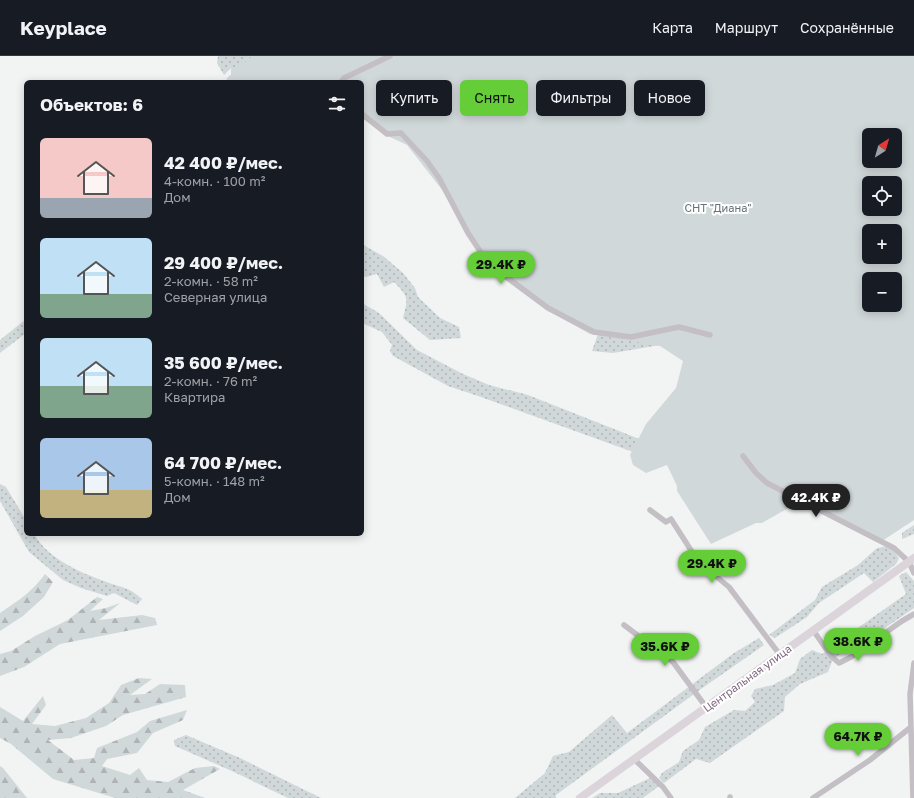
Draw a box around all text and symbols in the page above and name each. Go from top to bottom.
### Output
text: Keyplace [20,16,107,39]
text: Карта [652,19,693,36]
text: Маршрут [715,19,778,36]
text: Сохранённые [800,19,894,36]
chip: Купить [376,80,452,116]
chip: Снять [460,80,528,116]
chip: Фильтры [536,80,626,116]
chip: Новое [634,80,705,116]
icon: filters [326,93,348,115]
text: Объектов: 6 [40,94,143,115]
north arrow [862,128,902,168]
map controls [862,128,902,312]
text: 42 400 ₽/мес. [164,152,283,173]
icon: home [72,154,120,202]
text: 4-комн. · 100 m² [164,173,265,189]
button: locate [862,176,902,216]
text: Дом [164,189,191,205]
park label: СНТ "Диана" [684,201,752,214]
button: + [862,224,902,264]
pin: 29.4K ₽ [464,251,538,285]
text: 29 400 ₽/мес. [164,252,283,273]
icon: home [72,254,120,302]
text: 29.4K ₽ [476,256,526,272]
button: − [862,272,902,312]
text: 2-комн. · 58 m² [164,273,258,289]
text: Северная улица [164,289,267,305]
text: 35 600 ₽/мес. [164,352,283,373]
icon: home [72,354,120,402]
text: 2-комн. · 76 m² [164,373,257,389]
text: Квартира [164,389,225,405]
text: 64 700 ₽/мес. [164,452,282,473]
icon: home [72,454,120,502]
text: 5-комн. · 148 m² [164,473,265,489]
pin: 42.4K ₽ [779,484,853,518]
text: Дом [164,489,191,505]
text: 42.4K ₽ [791,489,841,505]
pin: 29.4K ₽ [675,550,749,584]
text: 29.4K ₽ [687,555,737,571]
pin: 38.6K ₽ [821,628,895,662]
pin: 35.6K ₽ [628,633,702,667]
text: 38.6K ₽ [833,633,883,649]
text: 35.6K ₽ [640,638,690,654]
street label: Центральная улица [700,642,794,714]
pin: 64.7K ₽ [821,723,895,757]
text: 64.7K ₽ [833,728,883,744]

